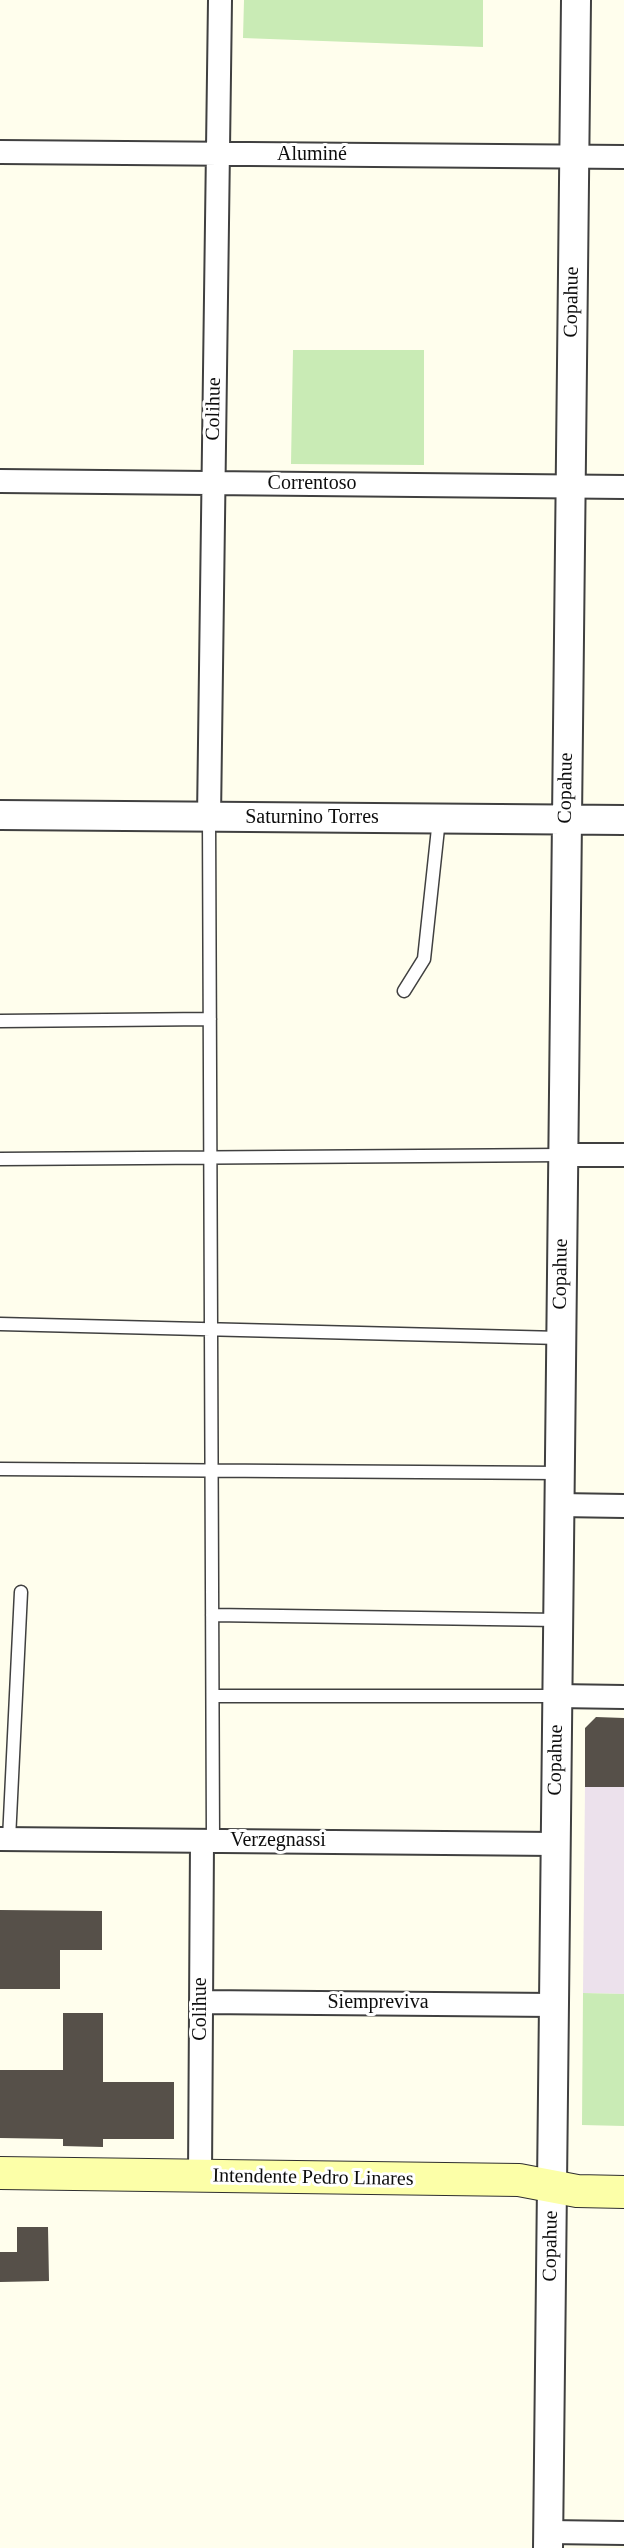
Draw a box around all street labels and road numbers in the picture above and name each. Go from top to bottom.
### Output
street label: Aluminé [277,143,347,167]
street label: Copahue [559,266,585,338]
street label: Colihue [201,377,227,441]
street label: Correntoso [268,472,356,496]
street label: Copahue [553,752,579,824]
street label: Saturnino Torres [245,806,379,830]
street label: Copahue [548,1238,574,1310]
street label: Copahue [543,1724,569,1796]
street label: Verzegnassi [230,1829,326,1853]
street label: Colihue [189,1977,213,2041]
street label: Siempreviva [327,1991,429,2015]
street label: Intendente Pedro Linares [212,2164,414,2192]
street label: Copahue [538,2210,564,2282]

